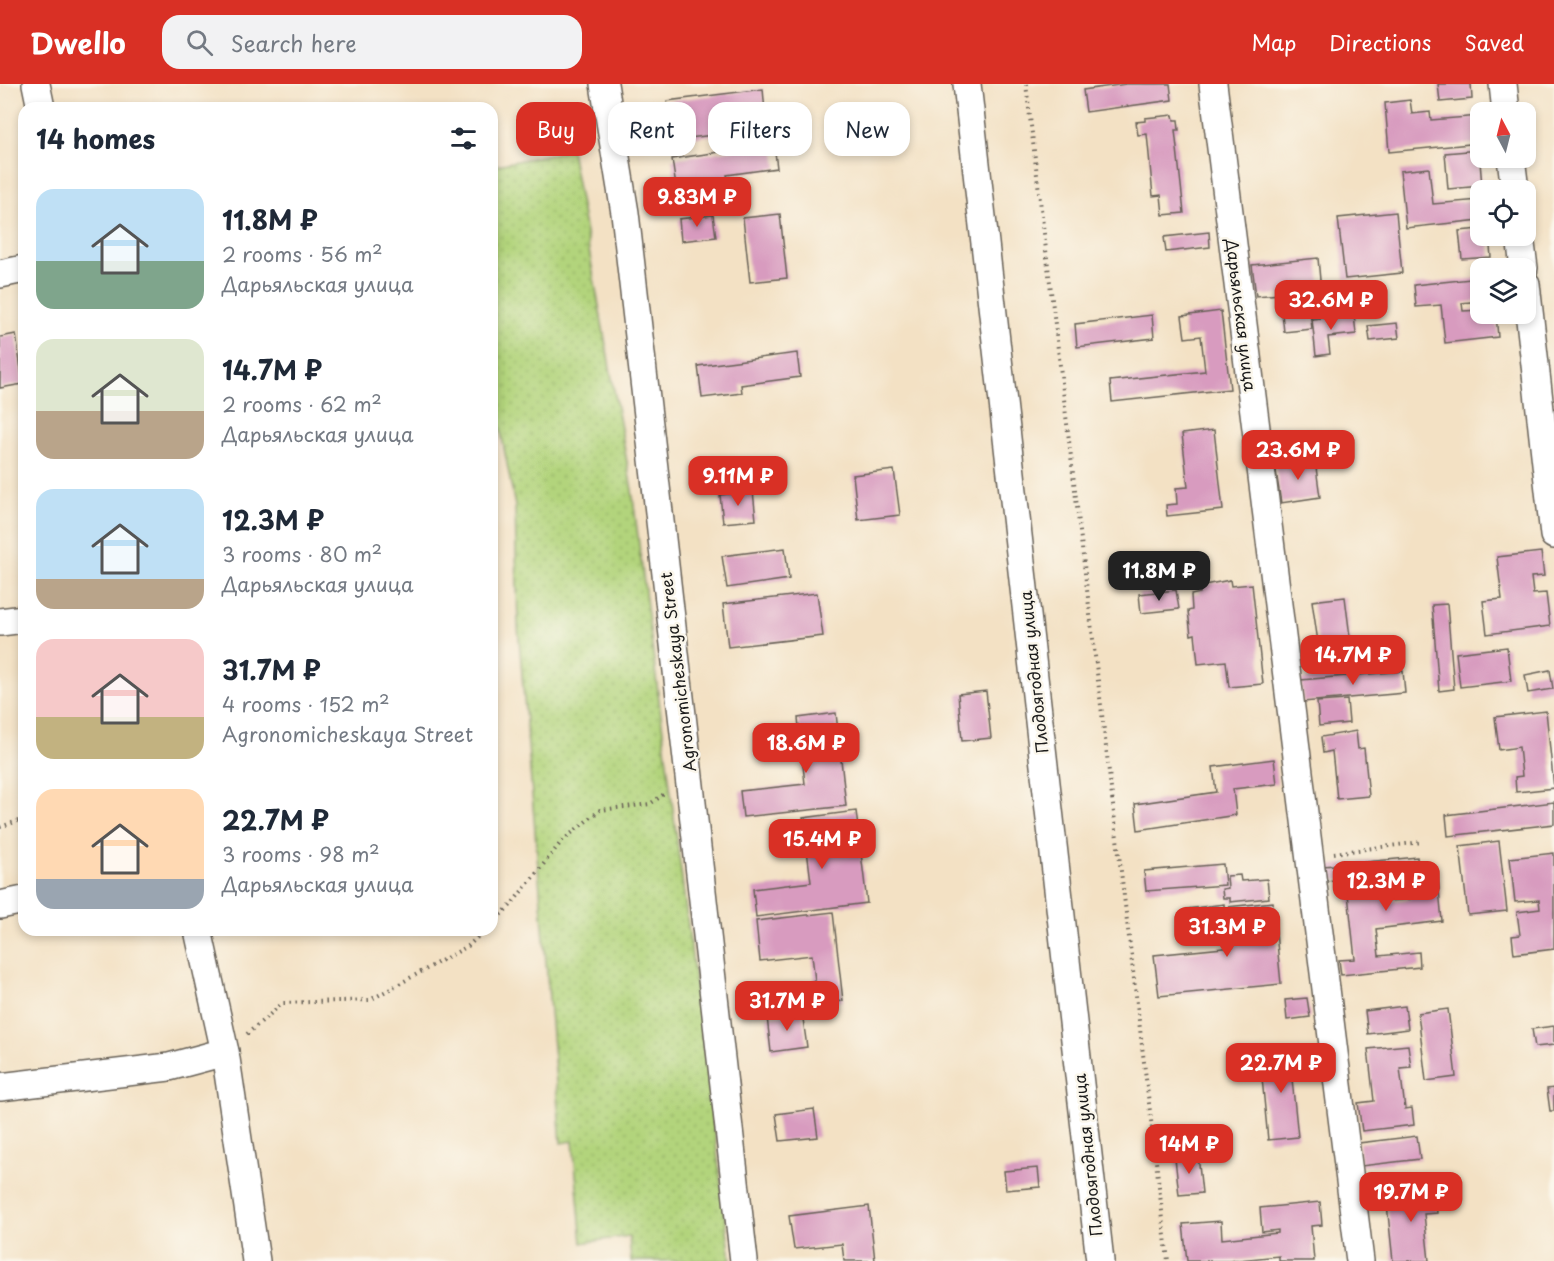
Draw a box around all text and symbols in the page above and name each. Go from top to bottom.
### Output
search box [162,15,582,69]
text: Dwello [30,21,126,64]
icon: search [183,26,216,59]
text: Search here [231,26,357,59]
text: Map [1251,26,1296,58]
text: Directions [1329,26,1431,58]
text: Saved [1464,26,1524,58]
chip: Buy [516,102,596,156]
chip: Rent [608,102,696,156]
chip: Filters [708,102,812,156]
chip: New [824,102,910,156]
north arrow [1470,102,1536,168]
map controls [1470,102,1536,324]
text: 14 homes [36,119,155,158]
icon: filters [447,122,480,155]
pin: 9.83M ₽ [642,177,752,228]
button: locate [1470,180,1536,246]
text: 9.83M ₽ [657,181,737,211]
text: 11.8M ₽ [222,200,318,239]
icon: home [84,213,156,285]
street label: Дарьяльская улица [1221,236,1263,392]
text: 2 rooms · 56 m² [222,239,383,269]
button: layers [1470,258,1536,324]
text: Дарьяльская улица [222,269,414,299]
pin: 32.6M ₽ [1276,280,1386,331]
text: 32.6M ₽ [1289,284,1373,314]
text: 14.7M ₽ [222,350,322,389]
icon: home [84,363,156,435]
text: 2 rooms · 62 m² [222,389,382,419]
text: Дарьяльская улица [222,419,414,449]
pin: 23.6M ₽ [1243,430,1353,481]
text: 23.6M ₽ [1256,434,1340,464]
pin: 9.11M ₽ [683,456,793,507]
text: 9.11M ₽ [702,460,774,490]
text: 12.3M ₽ [222,500,324,539]
icon: home [84,513,156,585]
text: 3 rooms · 80 m² [222,539,382,569]
pin: 11.8M ₽ [1104,551,1214,602]
text: 11.8M ₽ [1122,555,1196,585]
text: Дарьяльская улица [222,569,414,599]
street label: Agronomicheskaya Street [653,571,701,773]
street label: Плодоягодная улица [1013,590,1053,755]
pin: 14.7M ₽ [1298,635,1408,686]
text: 14.7M ₽ [1314,639,1392,669]
text: 31.7M ₽ [222,650,321,689]
icon: home [84,663,156,735]
text: 4 rooms · 152 m² [222,689,390,719]
text: Agronomicheskaya Street [222,719,473,749]
pin: 18.6M ₽ [751,723,861,774]
text: 18.6M ₽ [766,727,846,757]
text: 22.7M ₽ [222,800,329,839]
icon: home [84,813,156,885]
pin: 15.4M ₽ [767,819,877,870]
text: 15.4M ₽ [783,823,861,853]
text: 3 rooms · 98 m² [222,839,380,869]
pin: 12.3M ₽ [1331,861,1441,912]
text: 12.3M ₽ [1347,865,1425,895]
text: Дарьяльская улица [222,869,414,899]
pin: 31.3M ₽ [1172,907,1282,958]
text: 31.3M ₽ [1188,911,1266,941]
pin: 31.7M ₽ [732,981,842,1032]
text: 31.7M ₽ [749,985,825,1015]
pin: 22.7M ₽ [1226,1043,1336,1094]
text: 22.7M ₽ [1240,1047,1322,1077]
street label: Плодоягодная улица [1067,1073,1107,1238]
pin: 14M ₽ [1147,1124,1231,1175]
text: 14M ₽ [1159,1128,1219,1158]
pin: 19.7M ₽ [1356,1172,1466,1223]
text: 19.7M ₽ [1373,1176,1449,1206]

